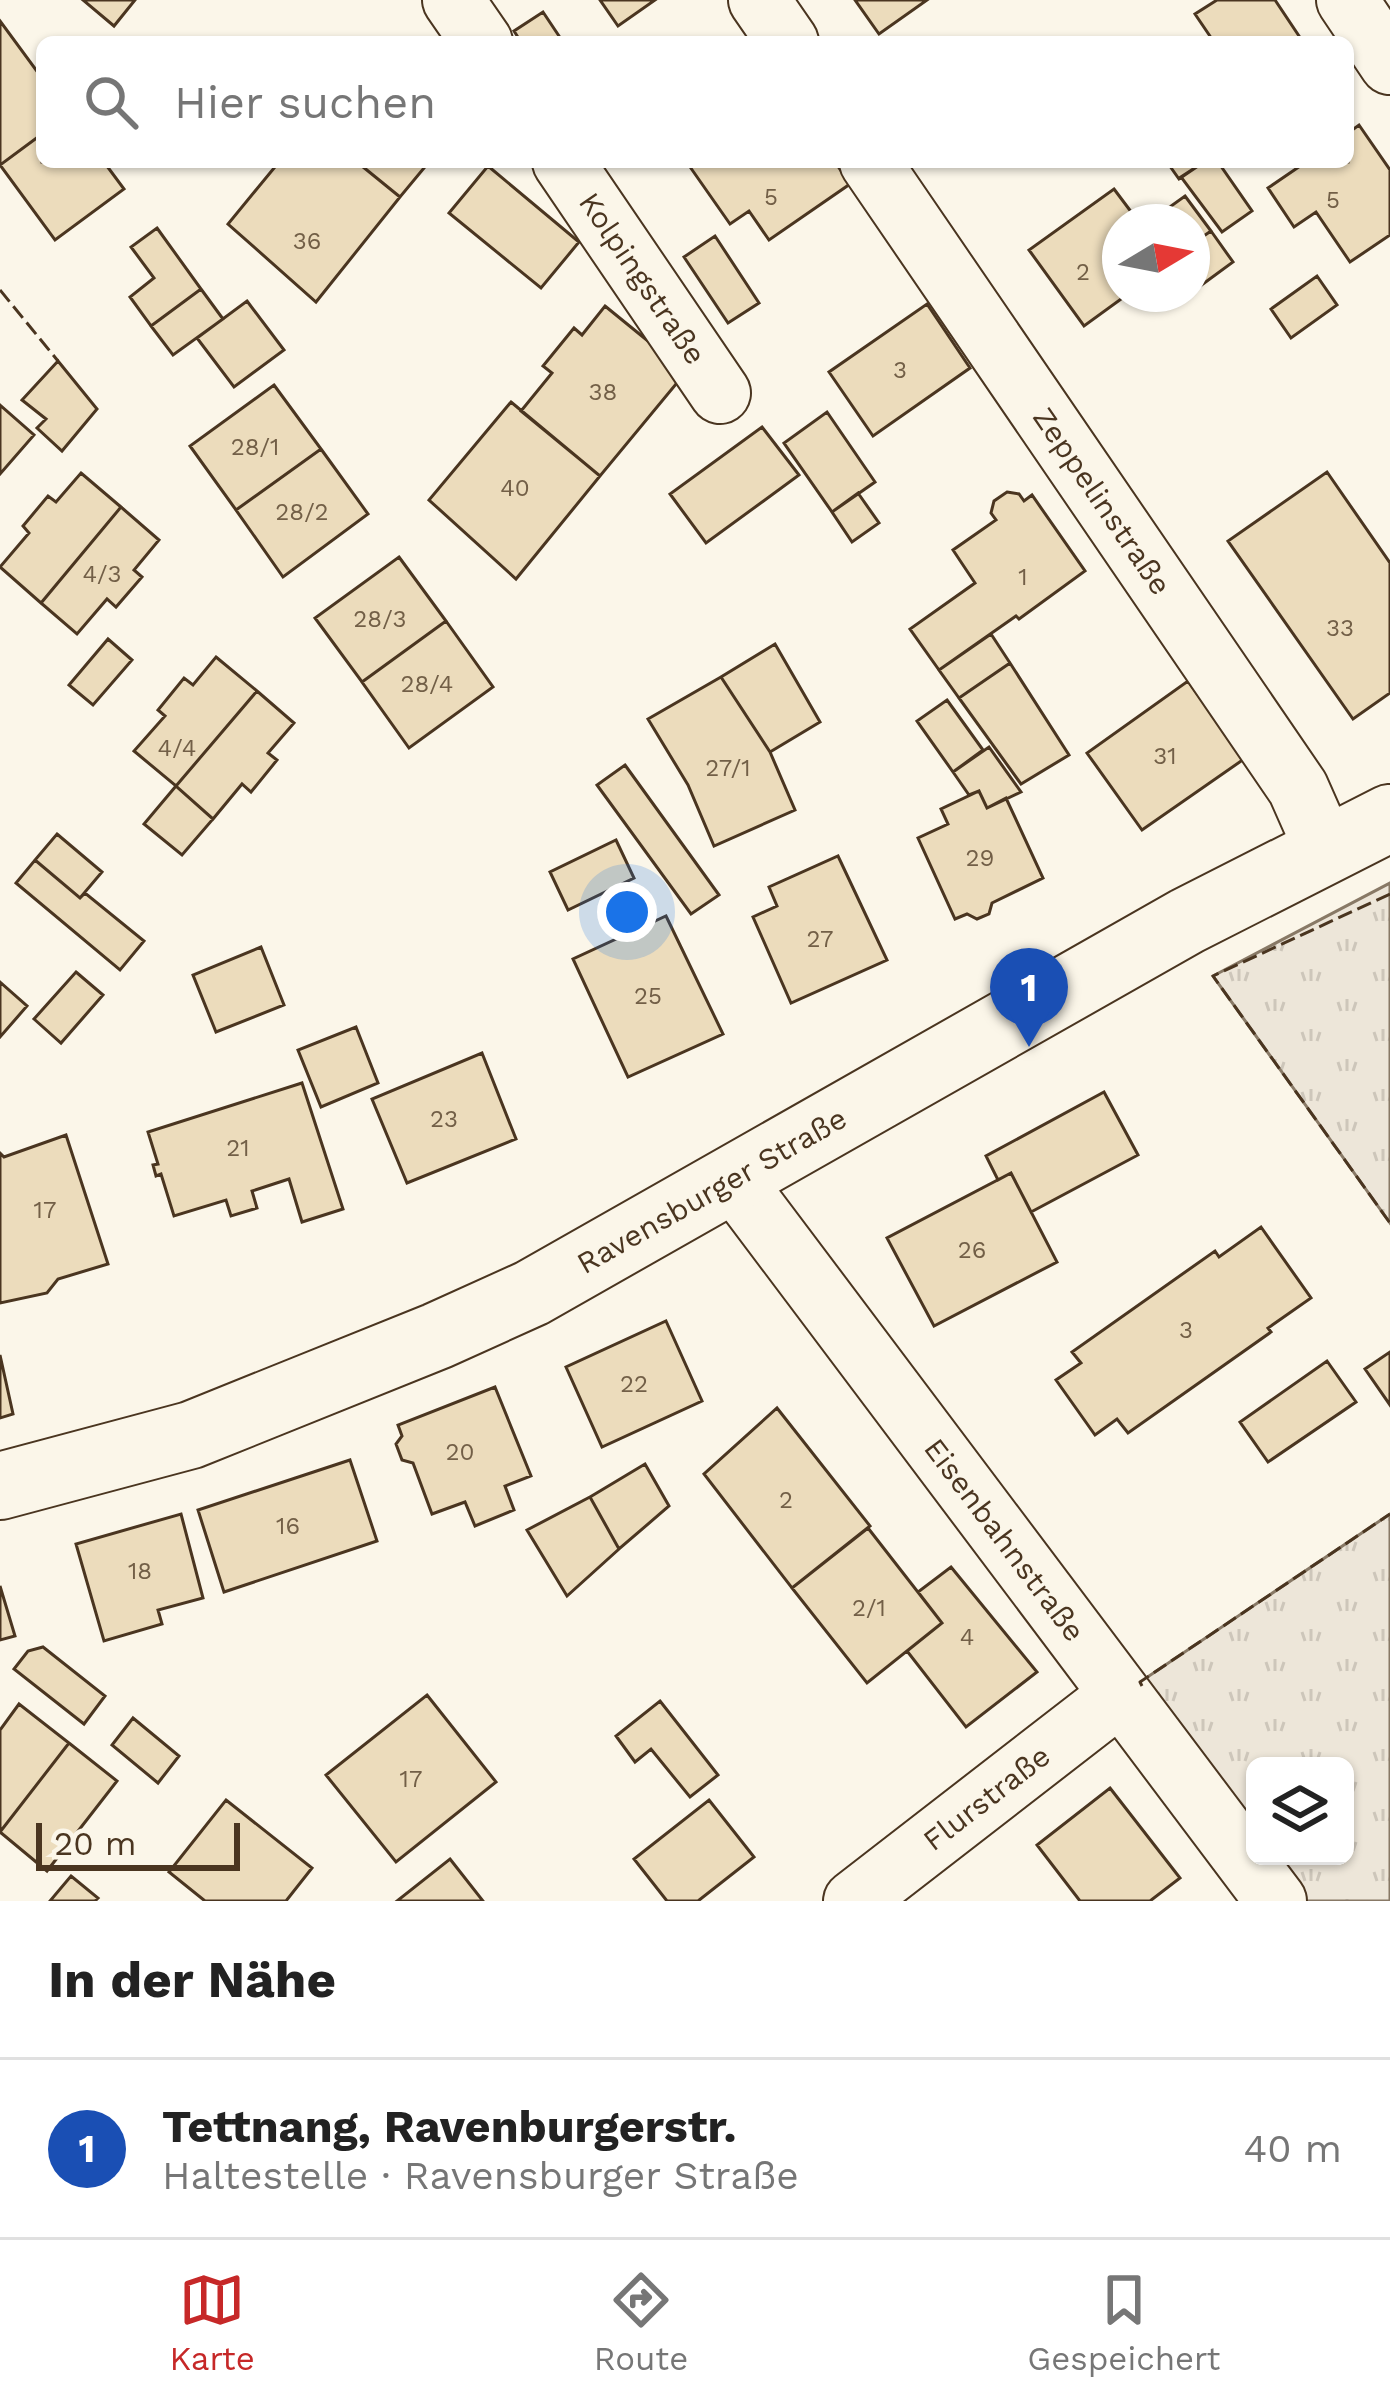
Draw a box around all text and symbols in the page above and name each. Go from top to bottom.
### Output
search box [36,36,1354,168]
icon: search [78,69,144,135]
text: Hier suchen [174,76,436,129]
house number: 5 [764,183,778,211]
street label: Kolpingstraße [572,186,713,371]
house number: 5 [1326,186,1340,214]
north arrow [1102,204,1210,312]
house number: 36 [293,227,321,255]
house number: 2 [1076,258,1090,286]
house number: 3 [893,356,907,384]
house number: 38 [589,378,617,406]
street label: Zeppelinstraße [1026,401,1179,601]
house number: 28/1 [231,433,279,461]
house number: 40 [500,474,530,502]
house number: 28/2 [275,498,329,526]
house number: 4/3 [82,560,122,588]
house number: 1 [1018,563,1028,591]
house number: 28/3 [353,605,407,633]
house number: 33 [1326,614,1354,642]
house number: 28/4 [401,670,453,698]
house number: 4/4 [158,734,196,762]
house number: 31 [1153,742,1177,770]
house number: 27/1 [705,754,751,782]
house number: 29 [966,844,994,872]
your location [597,882,657,942]
house number: 27 [807,925,833,953]
pin: 1 [990,948,1068,1047]
house number: 25 [634,982,662,1010]
street label: Ravensburger Straße [571,1100,852,1281]
house number: 23 [430,1105,458,1133]
house number: 21 [226,1134,250,1162]
house number: 17 [34,1196,56,1224]
house number: 26 [958,1236,986,1264]
house number: 3 [1179,1316,1193,1344]
house number: 22 [620,1370,648,1398]
street label: Eisenbahnstraße [917,1431,1092,1648]
house number: 20 [446,1438,474,1466]
house number: 2 [779,1486,793,1514]
house number: 16 [276,1512,300,1540]
house number: 18 [128,1557,152,1585]
house number: 2/1 [852,1594,886,1622]
house number: 4 [960,1623,974,1651]
street label: Flurstraße [916,1738,1057,1858]
map controls [1246,1757,1354,1865]
button: layers [1246,1757,1354,1865]
house number: 17 [400,1765,422,1793]
scale bar [36,1817,240,1870]
text: 20 m [54,1824,136,1863]
text: In der Nähe [48,1950,336,2009]
text: Tettnang, Ravenburgerstr. [162,2100,736,2153]
text: 1 [79,2126,95,2171]
text: 40 m [1243,2126,1342,2171]
text: Haltestelle · Ravensburger Straße [162,2153,799,2198]
tab: Karte [170,2267,255,2378]
tab: Route [594,2267,688,2378]
tab: Gespeichert [1027,2267,1220,2378]

